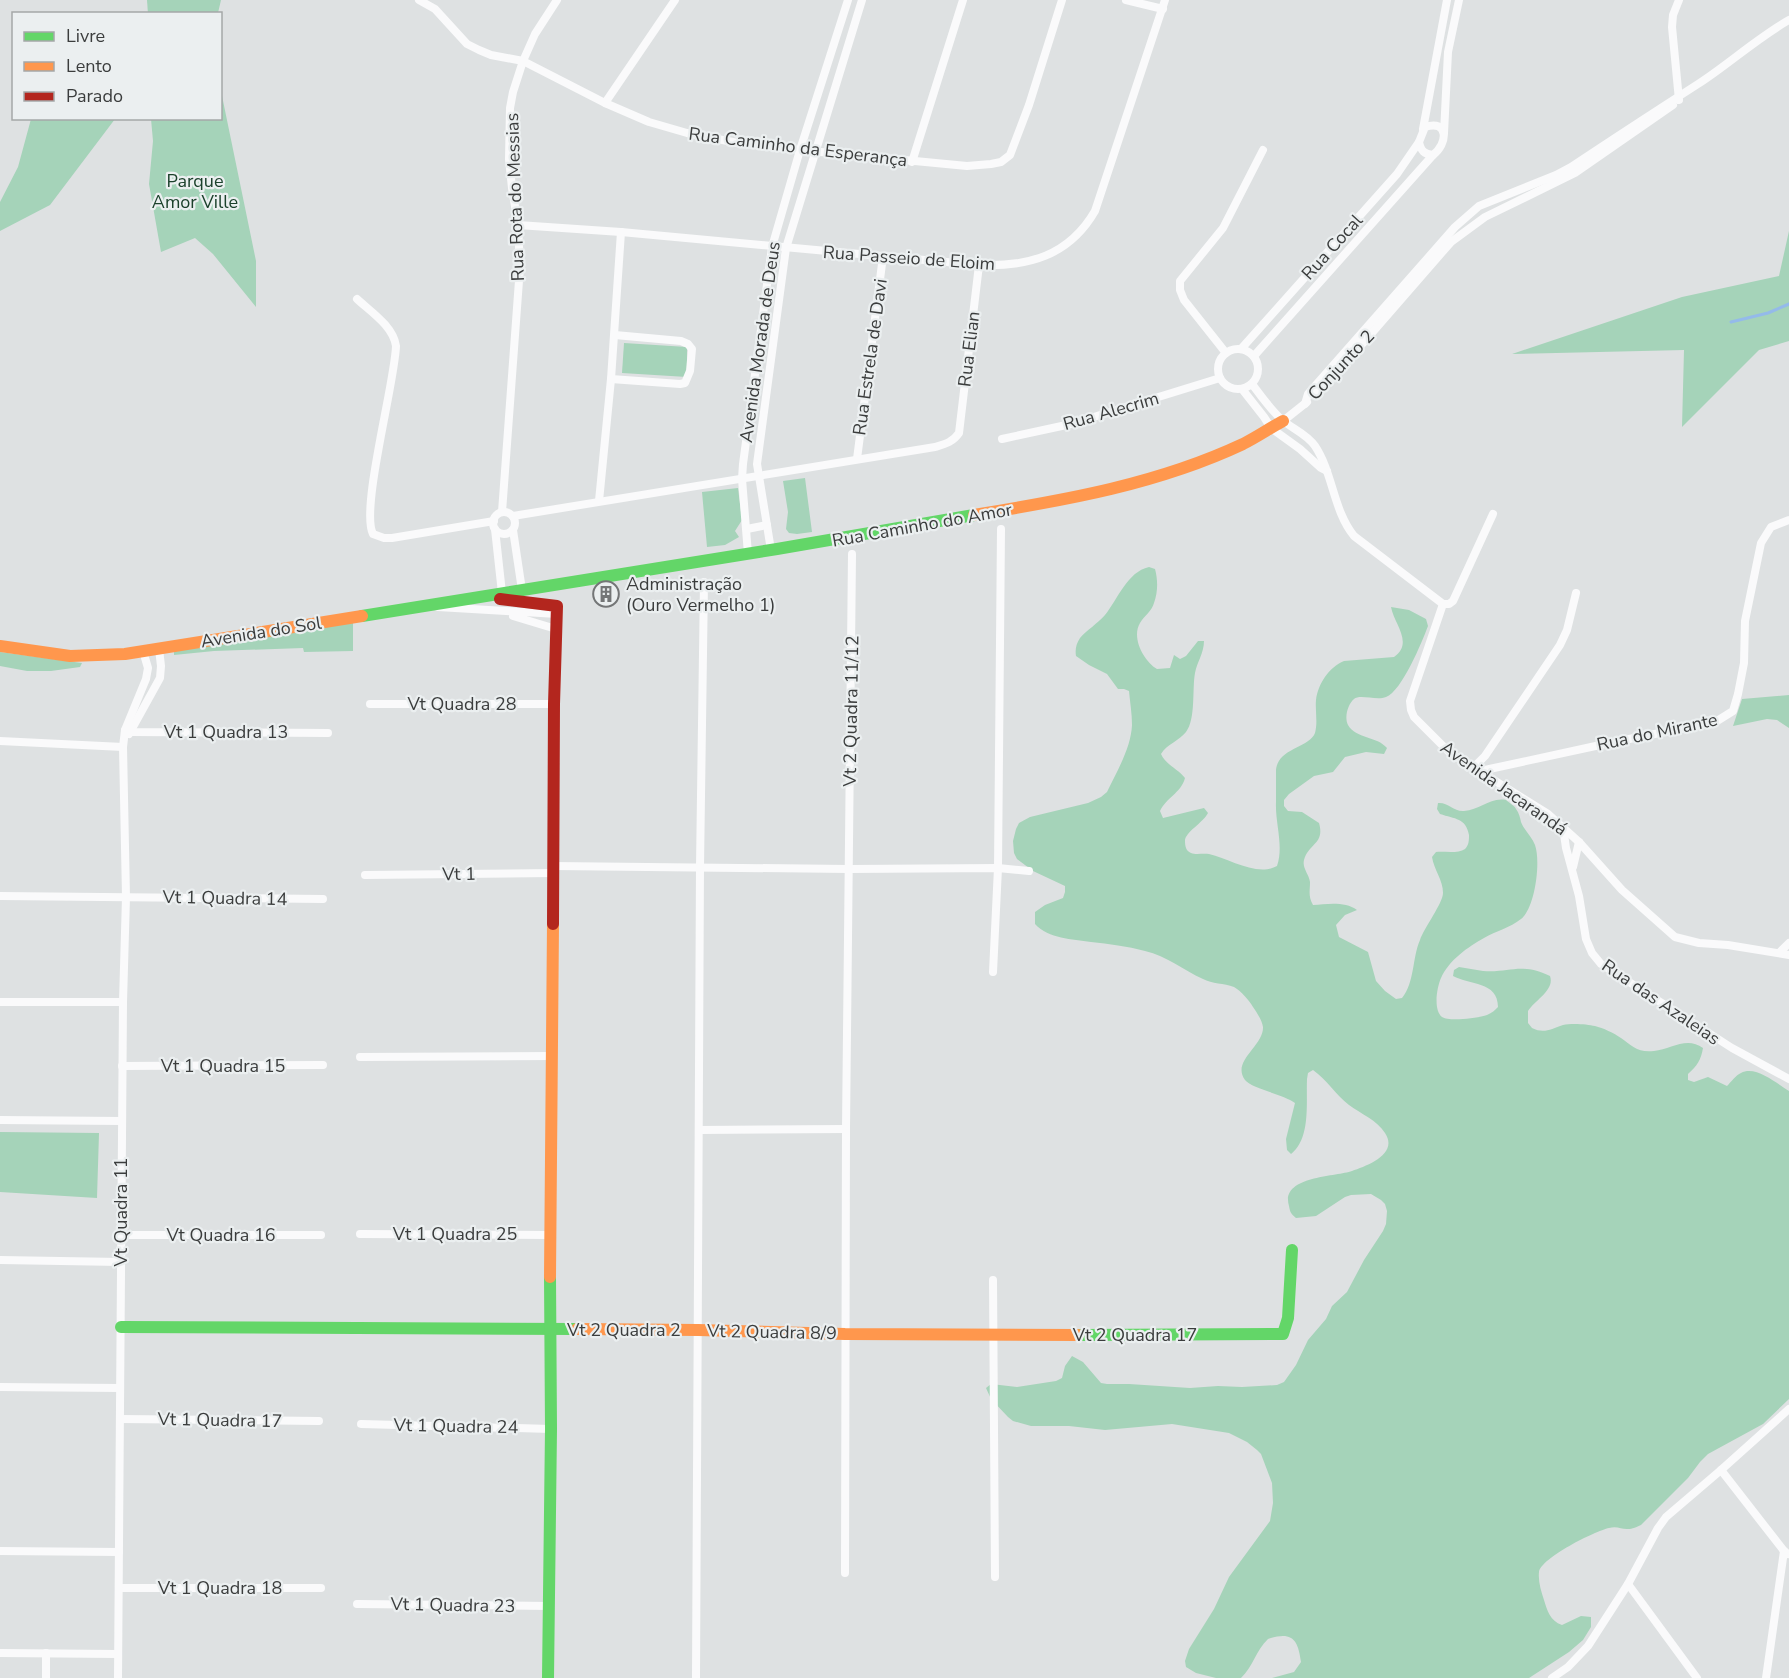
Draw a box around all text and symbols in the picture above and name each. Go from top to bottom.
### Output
legend [12,12,222,120]
text: Livre [66,24,105,48]
text: Lento [66,54,112,78]
text: Parado [66,84,123,108]
street label: Rua Rota do Messias [500,112,530,282]
street label: Rua Caminho da Esperança [687,122,909,172]
park label: Parque Amor Ville [152,169,238,214]
street label: Rua Cocal [1296,208,1368,285]
street label: Avenida Morada de Deus [734,240,786,444]
street label: Rua Passeio de Eloim [822,240,996,276]
street label: Rua Estrela de Davi [847,277,893,437]
street label: Rua Elian [952,310,986,388]
street label: Conjunto 2 [1302,325,1380,405]
street label: Rua Alecrim [1060,386,1162,436]
street label: Rua Caminho do Amor [830,497,1014,553]
place label: Administração (Ouro Vermelho 1) [626,572,775,617]
building icon: Administração (Ouro Vermelho 1) [591,579,621,609]
street label: Avenida do Sol [199,611,324,653]
street label: Vt 2 Quadra 11/12 [838,635,864,788]
street label: Vt Quadra 28 [406,692,517,716]
street label: Rua do Mirante [1594,707,1720,757]
street label: Vt 1 Quadra 13 [163,720,288,744]
street label: Avenida Jacarandá [1436,735,1572,841]
street label: Vt 1 [441,862,476,886]
street label: Vt 1 Quadra 14 [162,885,288,911]
street label: Rua das Azaleias [1597,954,1725,1050]
street label: Vt 1 Quadra 15 [160,1054,285,1078]
street label: Vt Quadra 11 [109,1157,133,1268]
street label: Vt 1 Quadra 25 [392,1222,517,1246]
street label: Vt Quadra 16 [165,1223,276,1247]
street label: Vt 2 Quadra 2 [566,1318,681,1342]
street label: Vt 2 Quadra 8/9 [706,1319,837,1345]
street label: Vt 2 Quadra 17 [1072,1323,1197,1347]
street label: Vt 1 Quadra 17 [157,1407,282,1433]
street label: Vt 1 Quadra 24 [393,1413,519,1439]
street label: Vt 1 Quadra 18 [157,1576,282,1600]
street label: Vt 1 Quadra 23 [390,1592,515,1618]

